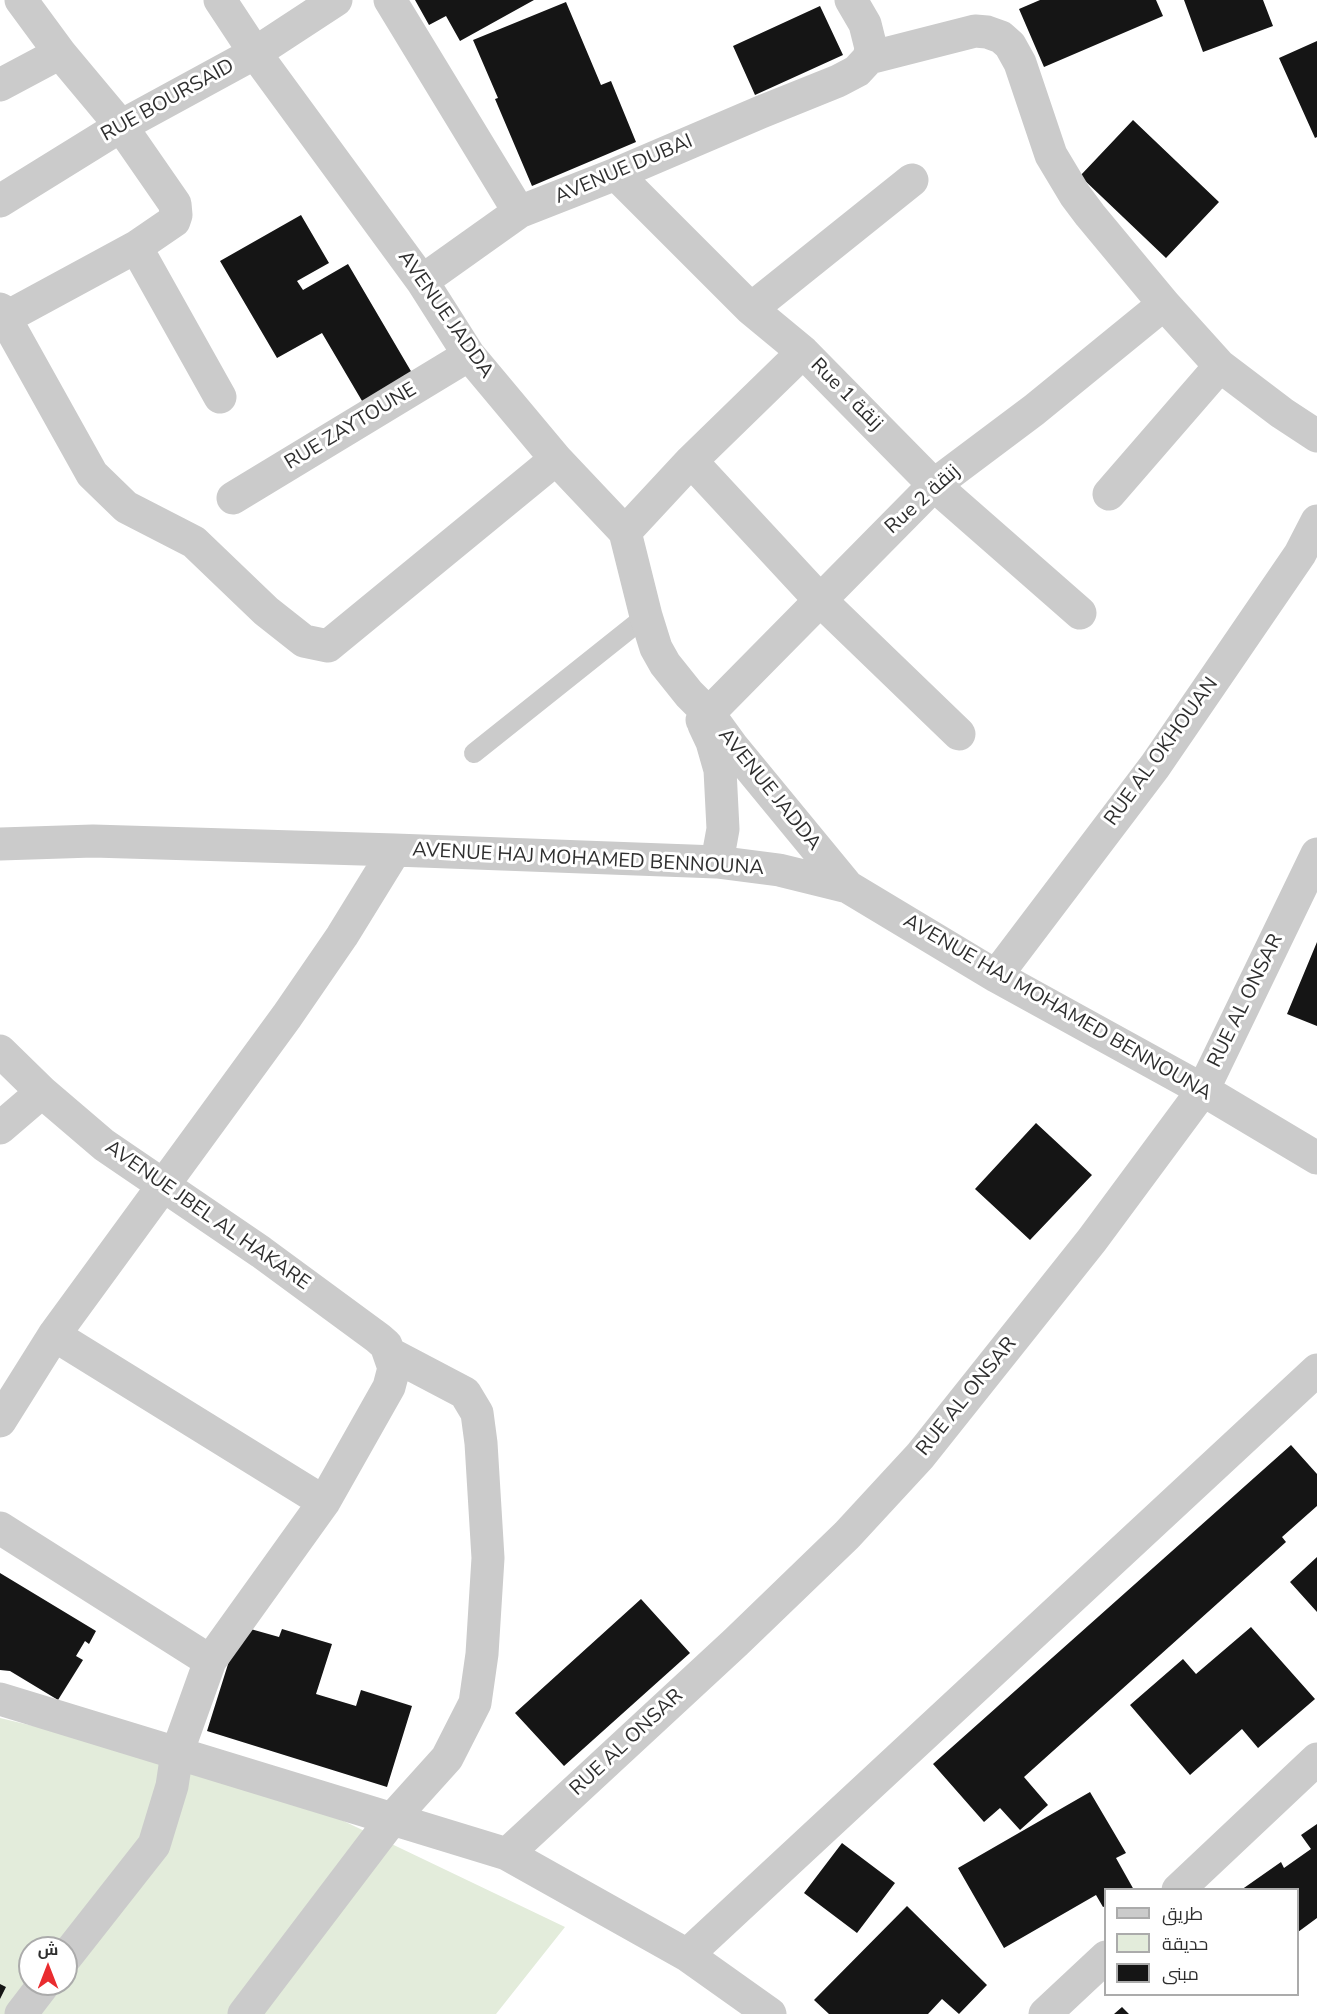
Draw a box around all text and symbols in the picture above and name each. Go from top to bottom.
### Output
street label: RUE BOURSAID [97,55,239,147]
street label: AVENUE DUBAI [551,130,697,210]
street label: AVENUE JADDA [392,247,498,383]
street label: Rue 1 زنقة [805,354,887,436]
street label: RUE ZAYTOUNE [281,378,421,476]
street label: Rue 2 زنقة [881,460,965,540]
street label: RUE AL OKHOUAN [1100,673,1224,831]
street label: AVENUE JADDA [712,724,826,856]
street label: AVENUE HAJ MOHAMED BENNOUNA [412,839,764,881]
street label: AVENUE HAJ MOHAMED BENNOUNA [899,910,1215,1106]
street label: RUE AL ONSAR [1203,930,1289,1072]
street label: AVENUE JBEL AL HAKARE [100,1136,314,1296]
street label: RUE AL ONSAR [912,1333,1022,1461]
street label: RUE AL ONSAR [566,1685,688,1801]
legend [1104,1888,1299,1996]
text: طريق [1162,1902,1203,1926]
text: حديقة [1162,1932,1208,1956]
north arrow [18,1936,78,1996]
text: ش [38,1939,58,1961]
text: مبنى [1162,1962,1199,1986]

